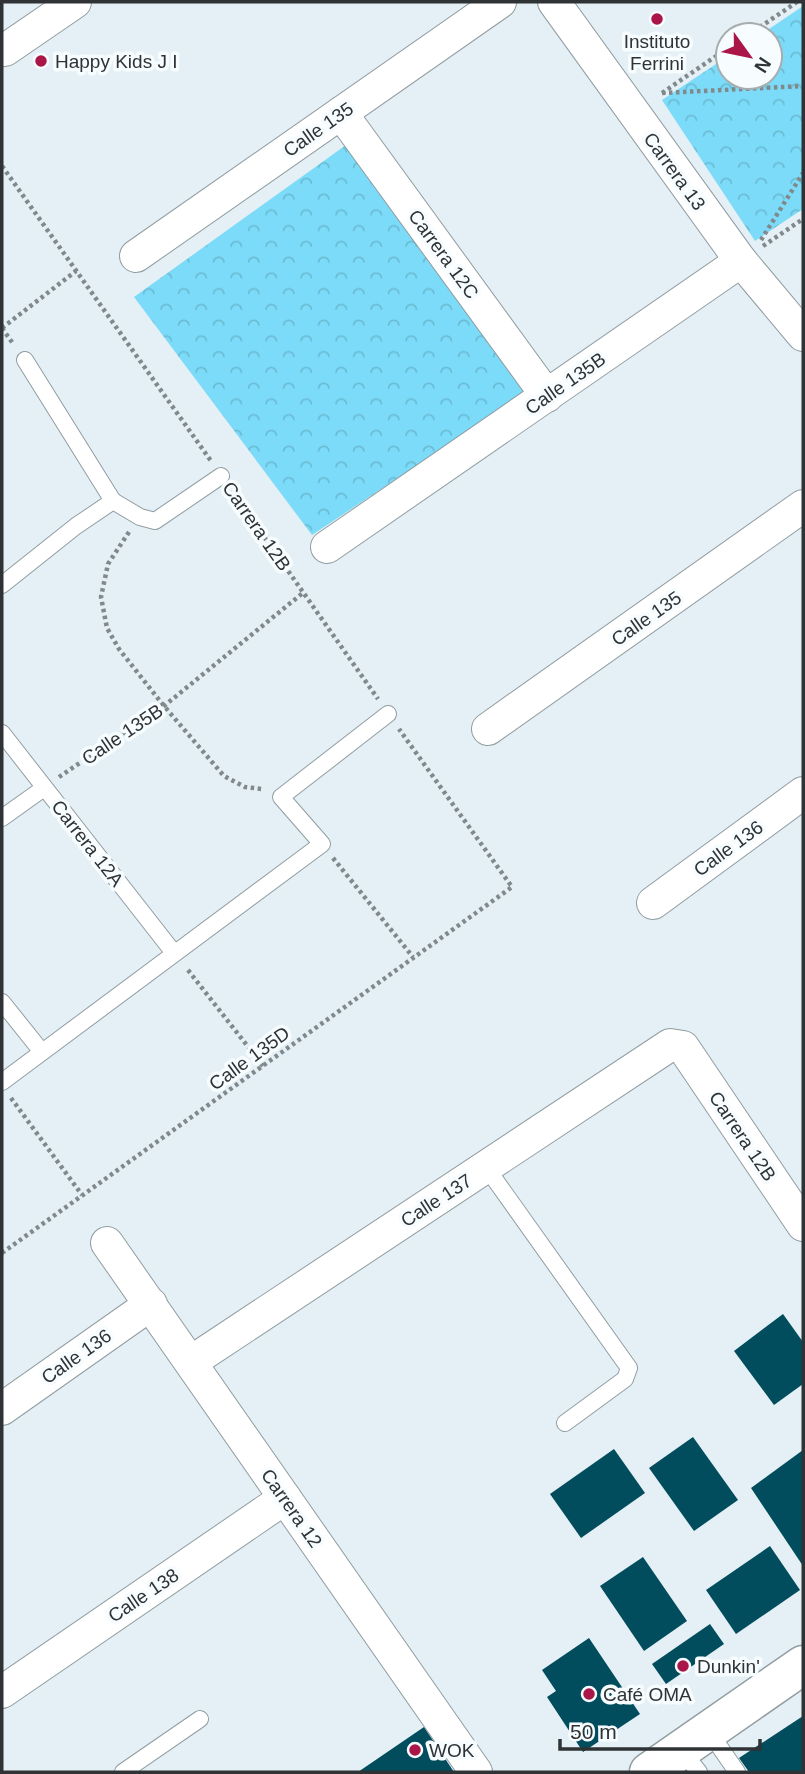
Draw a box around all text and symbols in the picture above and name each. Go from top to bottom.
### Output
marker: Instituto Ferrini [649,11,665,27]
north arrow [714,21,784,91]
place label: Instituto Ferrini [624,31,690,74]
place label: Happy Kids J I [55,51,178,72]
marker: Happy Kids J I [33,53,49,69]
text: N [750,54,775,76]
street label: Calle 135 [279,98,357,161]
street label: Carrera 13 [639,128,710,214]
street label: Carrera 12C [404,206,483,303]
street label: Calle 135B [521,348,609,419]
street label: Carrera 12B [218,478,295,575]
street label: Calle 135 [607,587,685,650]
street label: Calle 135B [78,700,167,769]
street label: Carrera 12A [47,796,128,891]
street label: Calle 136 [690,816,767,880]
street label: Calle 135D [205,1022,293,1095]
street label: Carrera 12B [705,1088,780,1185]
street label: Calle 137 [397,1170,476,1231]
street label: Calle 136 [37,1325,115,1388]
street label: Carrera 12 [257,1465,326,1552]
street label: Calle 138 [104,1564,182,1627]
place label: Dunkin' [697,1656,760,1677]
marker: Dunkin' [675,1658,691,1674]
place label: Café OMA [603,1684,692,1705]
marker: Café OMA [581,1686,597,1702]
scale bar [560,1708,760,1752]
text: 50 m [570,1720,617,1743]
place label: WOK [429,1740,475,1761]
marker: WOK [407,1742,423,1758]

